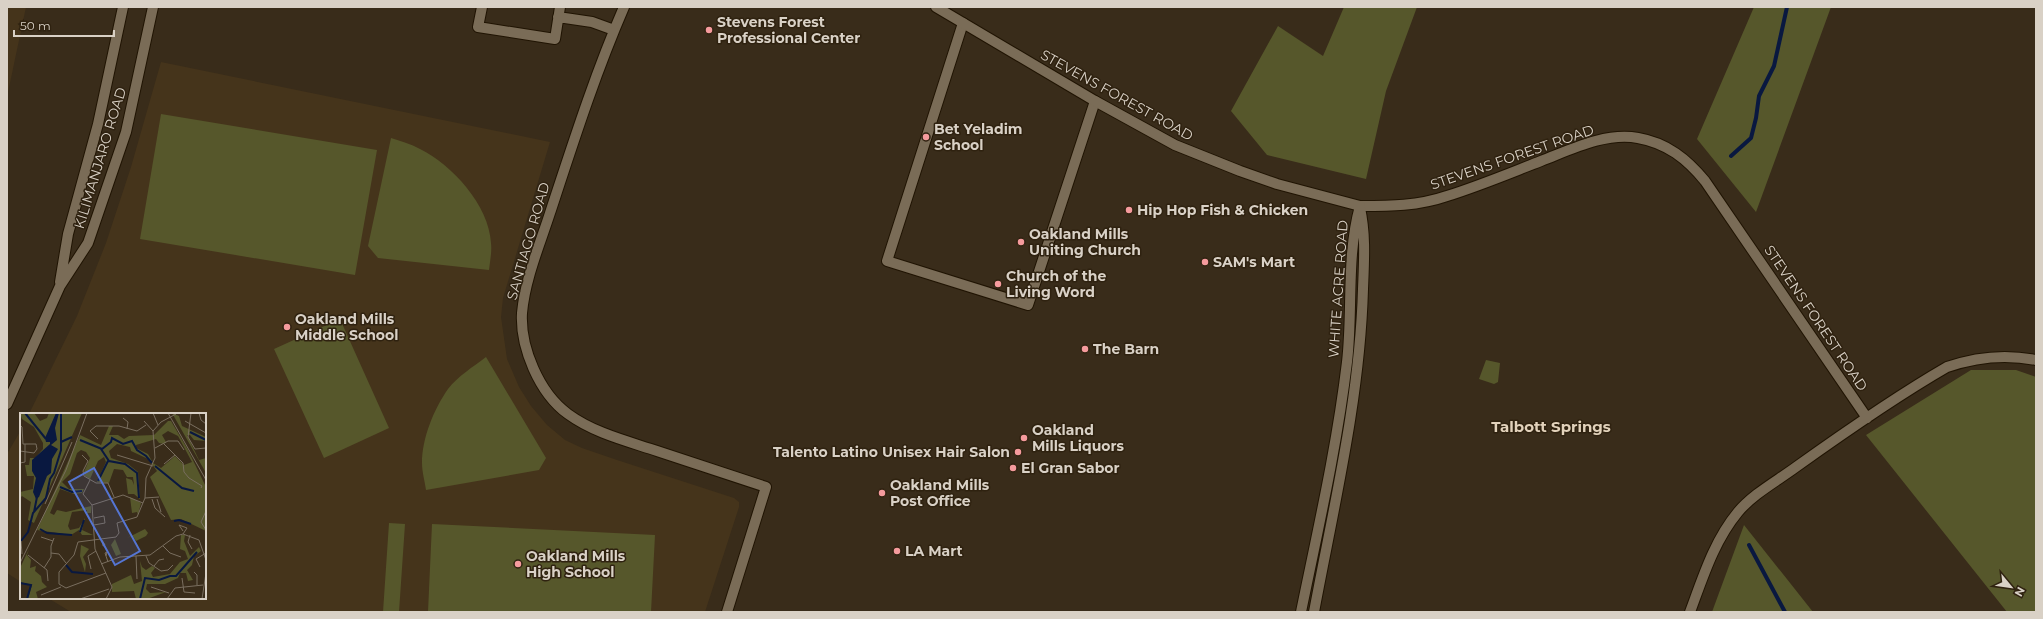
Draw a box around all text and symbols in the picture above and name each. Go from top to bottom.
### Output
scale bar [14,12,114,38]
place label: Stevens Forest Professional Center [717,13,860,47]
text: 50 m [20,18,51,33]
marker: Stevens Forest Professional Center [704,25,714,35]
street label: STEVENS FOREST ROAD [1038,45,1196,145]
street label: KILIMANJARO ROAD [70,85,130,231]
place label: Bet Yeladim School [934,120,1023,154]
street label: STEVENS FOREST ROAD [1428,121,1596,193]
marker: Bet Yeladim School [921,132,931,142]
street label: SANTIAGO ROAD [503,180,553,302]
place label: Hip Hop Fish & Chicken [1137,201,1308,219]
marker: Hip Hop Fish & Chicken [1124,205,1134,215]
street label: WHITE ACRE ROAD [1324,219,1352,359]
place label: Oakland Mills Uniting Church [1029,225,1141,259]
marker: Oakland Mills Uniting Church [1016,237,1026,247]
street label: STEVENS FOREST ROAD [1761,242,1871,394]
place label: SAM's Mart [1213,253,1295,271]
marker: SAM's Mart [1200,257,1210,267]
place label: Church of the Living Word [1006,267,1107,301]
marker: Church of the Living Word [993,279,1003,289]
place label: Oakland Mills Middle School [295,310,398,344]
marker: Oakland Mills Middle School [282,322,292,332]
place label: The Barn [1093,340,1159,358]
marker: The Barn [1080,344,1090,354]
inset map [20,413,206,599]
district label: Talbott Springs [1491,417,1611,436]
place label: Oakland Mills Liquors [1032,421,1125,455]
marker: Oakland Mills Liquors [1019,433,1029,443]
place label: Talento Latino Unisex Hair Salon [773,443,1010,461]
marker: Talento Latino Unisex Hair Salon [1013,447,1023,457]
place label: El Gran Sabor [1021,459,1120,477]
marker: El Gran Sabor [1008,463,1018,473]
place label: Oakland Mills Post Office [890,476,990,510]
marker: Oakland Mills Post Office [877,488,887,498]
place label: LA Mart [905,542,963,560]
marker: LA Mart [892,546,902,556]
place label: Oakland Mills High School [526,547,626,581]
marker: Oakland Mills High School [513,559,523,569]
north arrow [1991,567,2031,607]
text: N [2011,585,2028,599]

